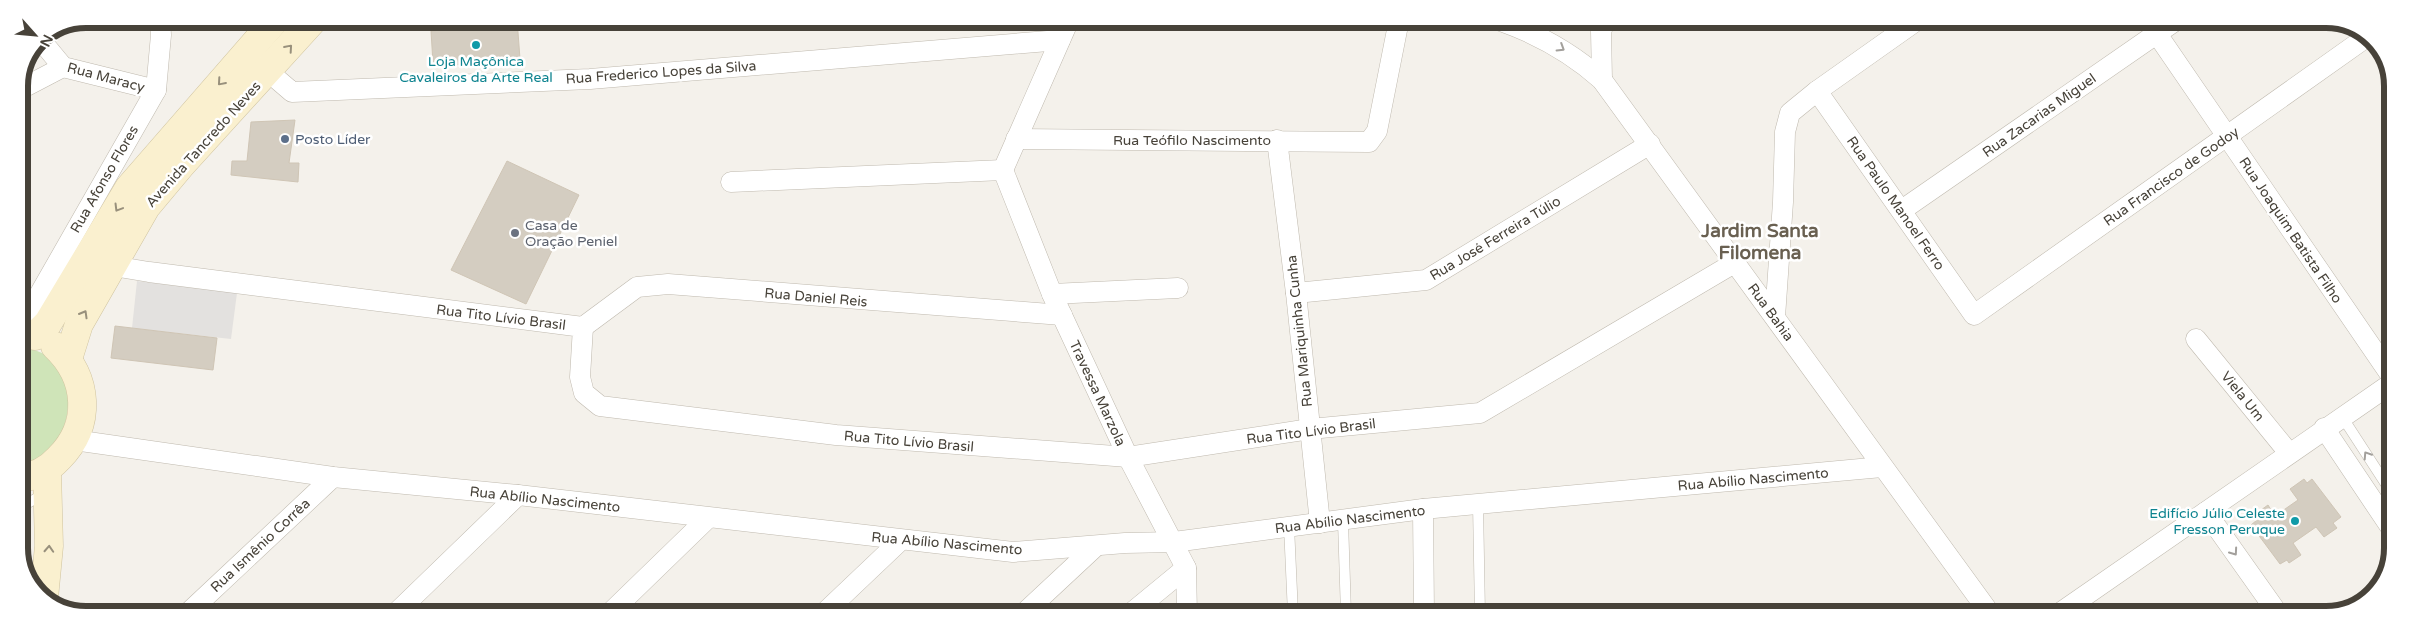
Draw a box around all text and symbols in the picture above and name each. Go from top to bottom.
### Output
north arrow [10,10,60,60]
text: N [36,32,56,50]
marker: Loja Maçônica Cavaleiros da Arte Real [470,39,482,51]
one-way arrow [1556,42,1565,52]
one-way arrow [283,44,292,53]
place label: Loja Maçônica Cavaleiros da Arte Real [399,53,553,86]
street label: Rua Frederico Lopes da Silva [565,57,757,88]
street label: Rua Maracy [65,59,147,96]
street label: Rua Zacarias Miguel [1979,70,2099,161]
one-way arrow [218,76,226,85]
street label: Avenida Tancredo Neves [142,78,265,211]
street label: Rua Afonso Flores [67,122,142,236]
street label: Rua Francisco de Godoy [2100,123,2243,230]
place label: Posto Líder [295,131,371,148]
street label: Rua Teófilo Nascimento [1113,132,1271,149]
marker: Posto Líder [279,133,291,145]
street label: Rua Paulo Manoel Ferro [1843,133,1948,273]
street label: Rua Joaquim Batista Filho [2235,154,2346,306]
street label: Rua José Ferreira Túlio [1427,193,1564,284]
one-way arrow [114,202,124,211]
place label: Casa de Oração Peniel [525,217,618,250]
district label: Jardim Santa Filomena [1700,220,1819,264]
marker: Casa de Oração Peniel [509,227,521,239]
street label: Rua Mariquinha Cunha [1283,254,1316,408]
street label: Rua Bahia [1744,280,1797,345]
street label: Rua Daniel Reis [764,285,868,310]
street label: Rua Tito Lívio Brasil [435,301,567,334]
one-way arrow [78,310,88,319]
street label: Travessa Marzola [1066,338,1129,449]
street label: Viela Um [2217,368,2268,425]
street label: Rua Tito Lívio Brasil [1245,415,1377,448]
street label: Rua Tito Lívio Brasil [843,427,975,456]
one-way arrow [2363,452,2373,461]
street label: Rua Abílio Nascimento [1677,464,1829,495]
street label: Rua Abílio Nascimento [469,483,621,516]
street label: Rua Ismênio Corrêa [207,495,314,596]
street label: Rua Abílio Nascimento [1274,502,1426,537]
place label: Edifício Júlio Celeste Fresson Peruque [2149,505,2285,538]
marker: Edifício Júlio Celeste Fresson Peruque [2289,515,2301,527]
street label: Rua Abílio Nascimento [871,528,1023,559]
one-way arrow [43,545,54,553]
one-way arrow [2228,546,2237,556]

